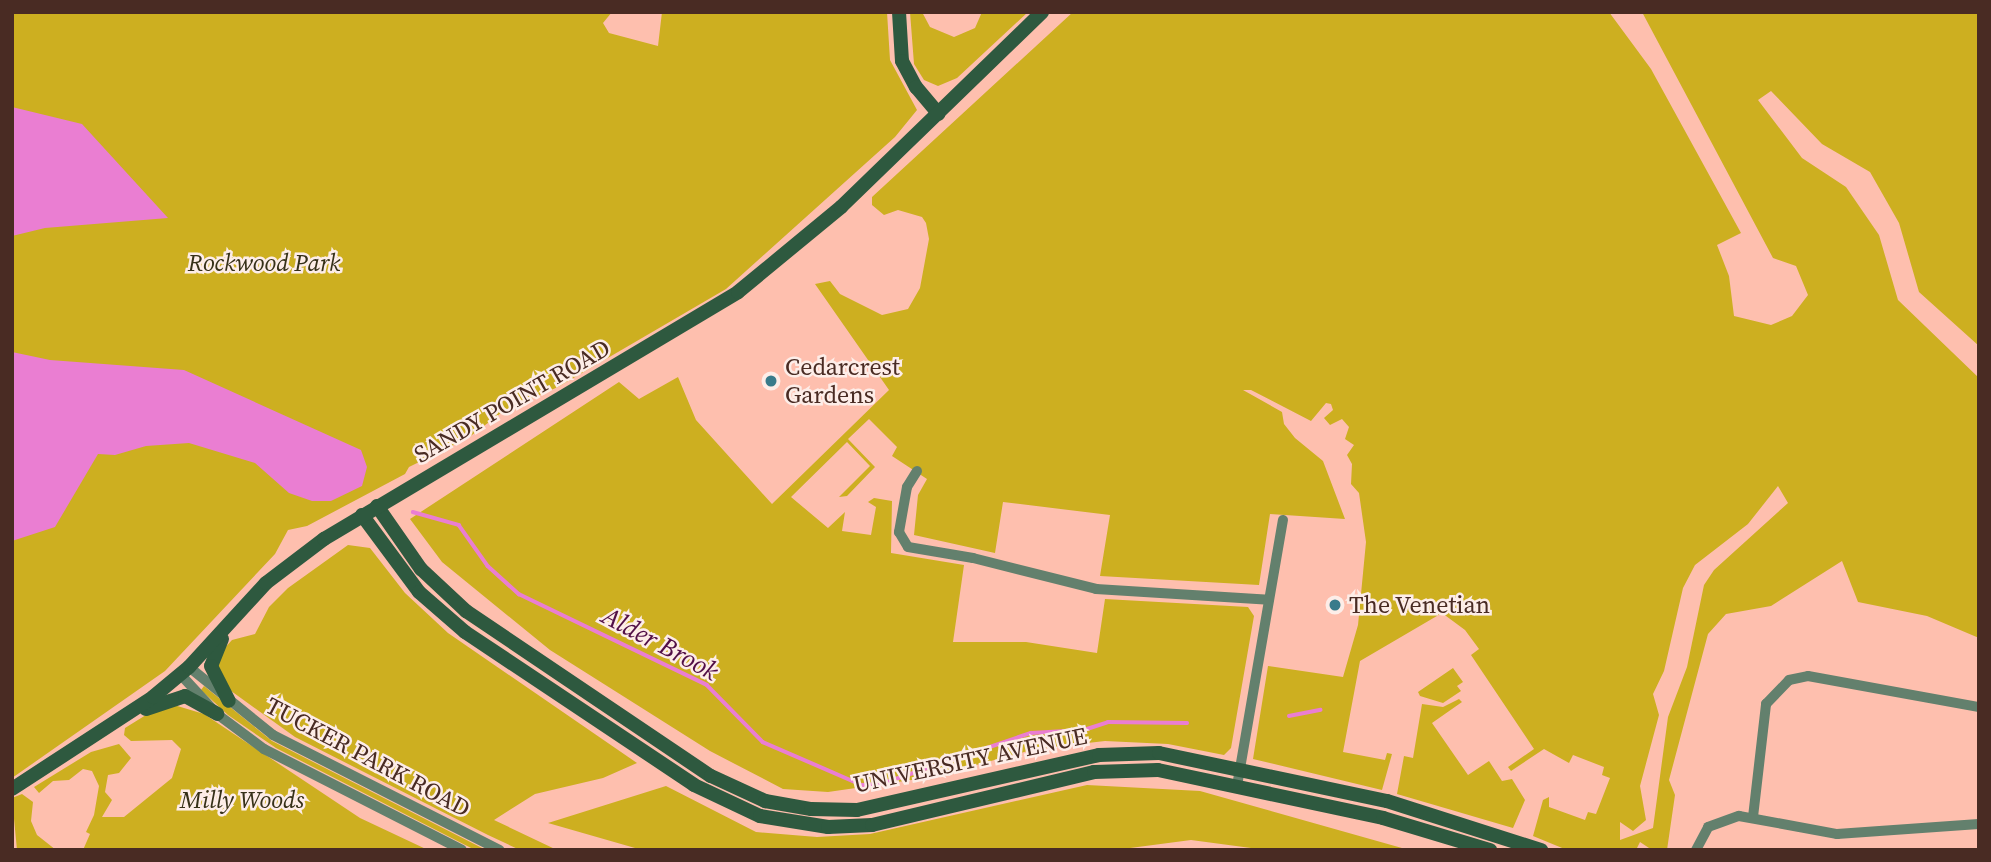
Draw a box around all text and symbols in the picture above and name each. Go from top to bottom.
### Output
park label: Rockwood Park [188,249,340,277]
street label: SANDY POINT ROAD [409,333,615,469]
place label: Cedarcrest Gardens [785,353,900,409]
marker: Cedarcrest Gardens [763,373,779,389]
place label: The Venetian [1349,591,1491,619]
marker: The Venetian [1327,597,1343,613]
water label: Alder Brook [596,600,724,688]
street label: TUCKER PARK ROAD [261,691,475,823]
street label: UNIVERSITY AVENUE [850,721,1090,799]
park label: Milly Woods [180,786,304,814]

